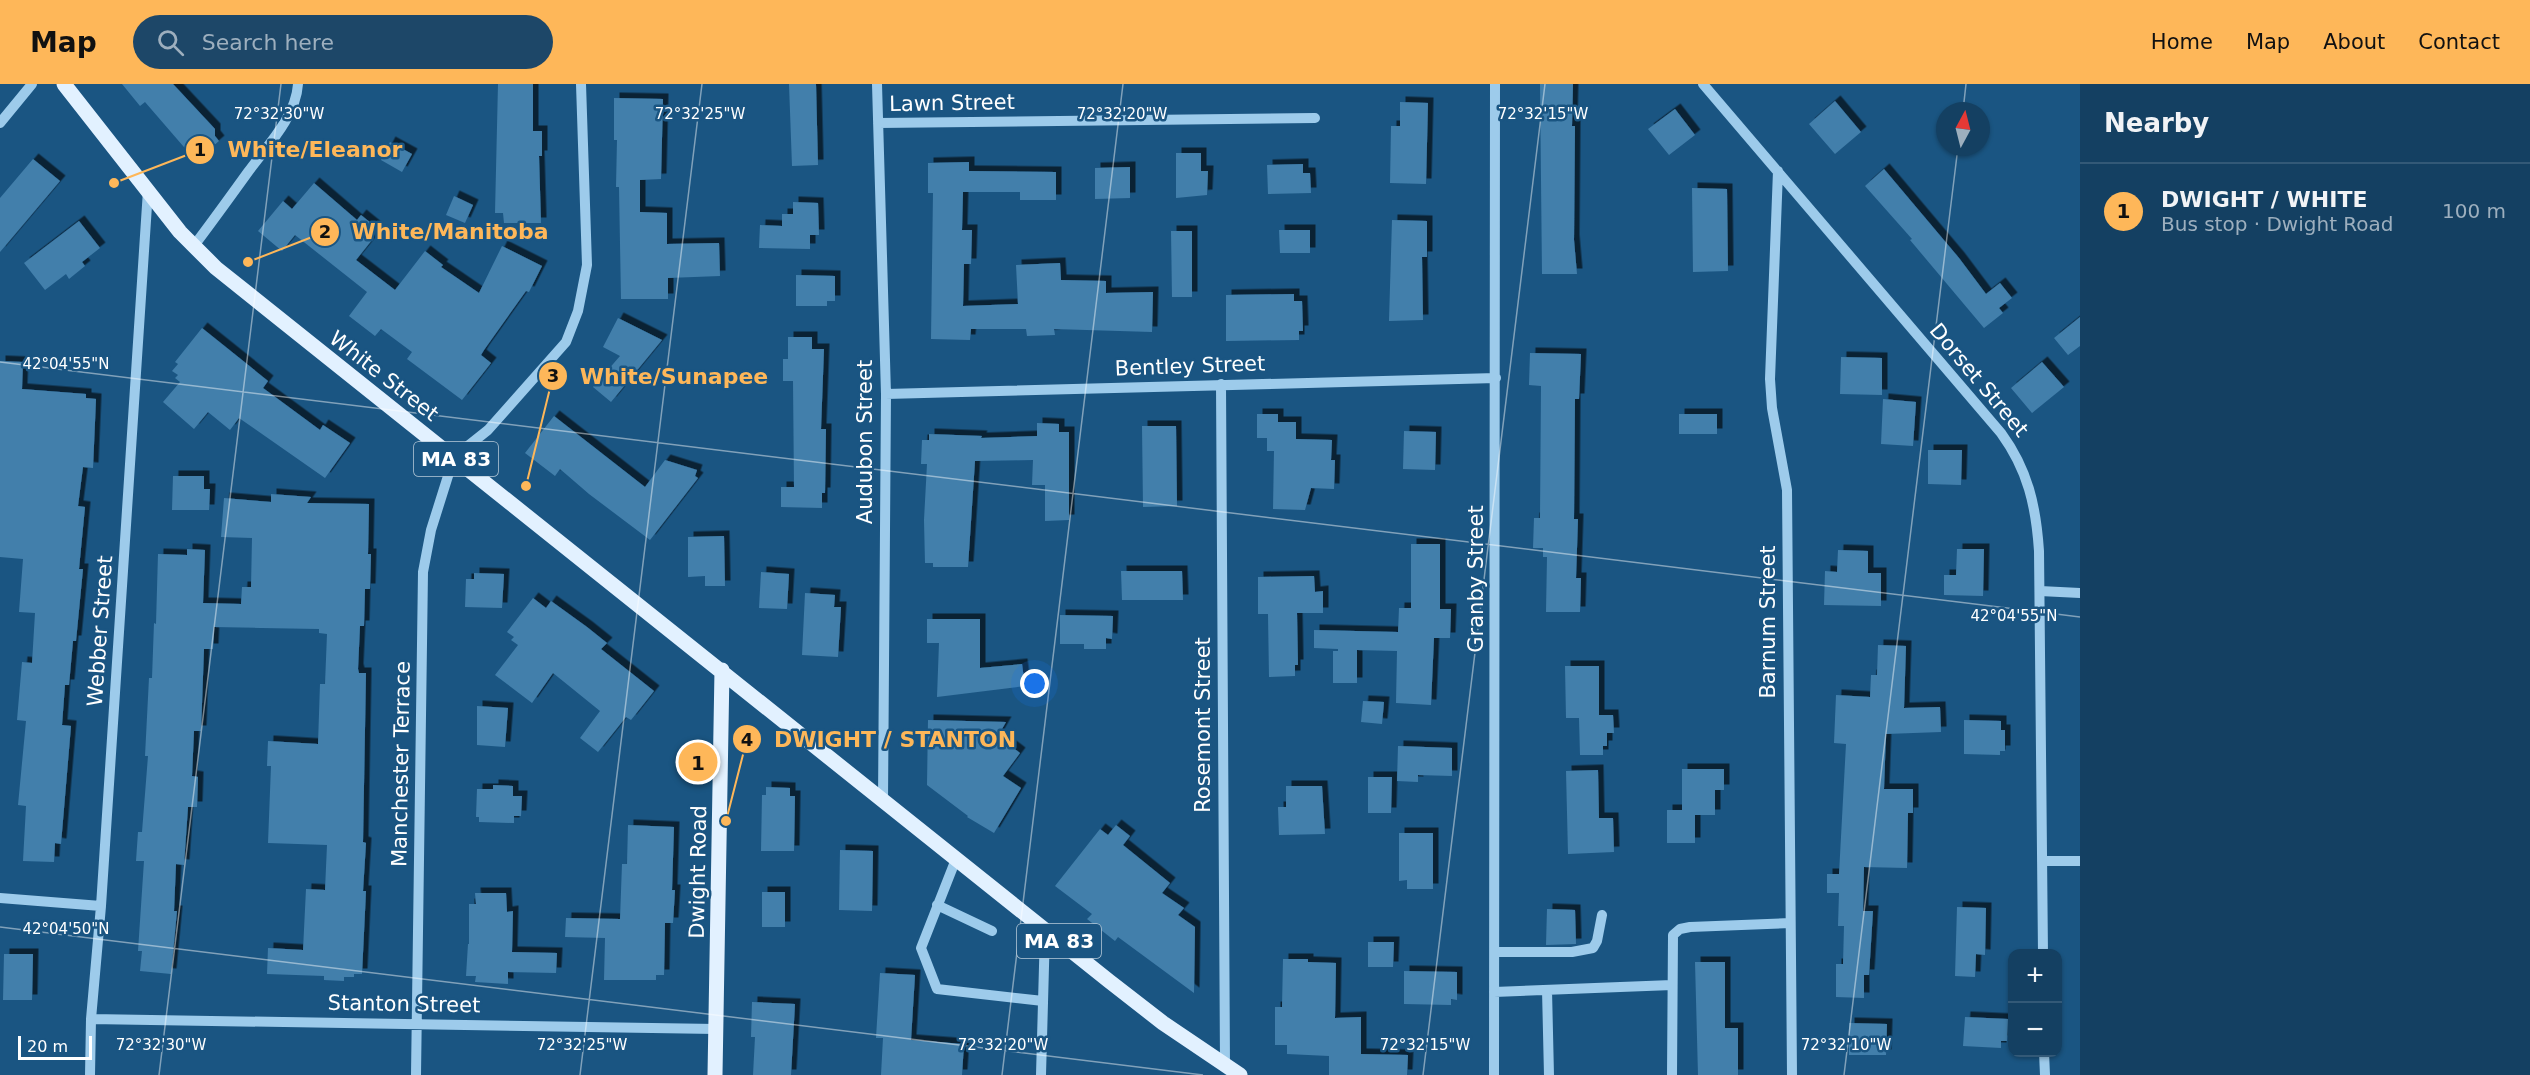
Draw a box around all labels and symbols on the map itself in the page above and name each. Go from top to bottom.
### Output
street label: Lawn Street [889,90,1015,116]
north arrow [1936,102,1990,156]
text: 72°32'30"W [234,105,324,123]
text: 72°32'25"W [655,105,745,123]
text: 72°32'20"W [1077,105,1167,123]
text: 72°32'15"W [1498,105,1588,123]
callout: White/Eleanor [185,130,414,170]
text: White/Eleanor [228,137,403,162]
text: 1 [194,139,206,160]
callout: White/Manitoba [310,212,561,252]
text: White/Manitoba [351,219,549,244]
text: 2 [319,221,331,242]
street label: Dorset Street [1925,319,2033,441]
street label: White Street [325,326,443,426]
street label: Bentley Street [1114,351,1266,381]
text: 42°04'55"N [22,355,110,373]
callout: White/Sunapee [538,356,781,396]
street label: Audubon Street [853,360,877,524]
text: White/Sunapee [580,364,768,389]
text: 3 [547,365,559,386]
road number: MA 83 [414,442,498,476]
street label: Granby Street [1464,505,1488,653]
street label: Barnum Street [1756,545,1780,699]
street label: Webber Street [83,555,117,707]
text: 42°04'55"N [1970,607,2058,625]
street label: Rosemont Street [1191,637,1215,813]
street label: Manchester Terrace [387,661,415,867]
your location [1020,669,1049,698]
callout: DWIGHT / STANTON [732,719,1028,759]
text: DWIGHT / STANTON [774,727,1016,752]
text: 4 [741,729,753,750]
pin: 1 [678,740,718,784]
street label: Dwight Road [685,805,711,939]
text: 42°04'50"N [22,920,110,938]
road number: MA 83 [1017,924,1101,958]
street label: Stanton Street [327,991,481,1017]
scale bar [18,1033,92,1060]
text: 72°32'30"W [116,1036,206,1054]
text: 72°32'25"W [537,1036,627,1054]
text: 72°32'20"W [958,1036,1048,1054]
text: 72°32'15"W [1380,1036,1470,1054]
text: 72°32'10"W [1801,1036,1891,1054]

